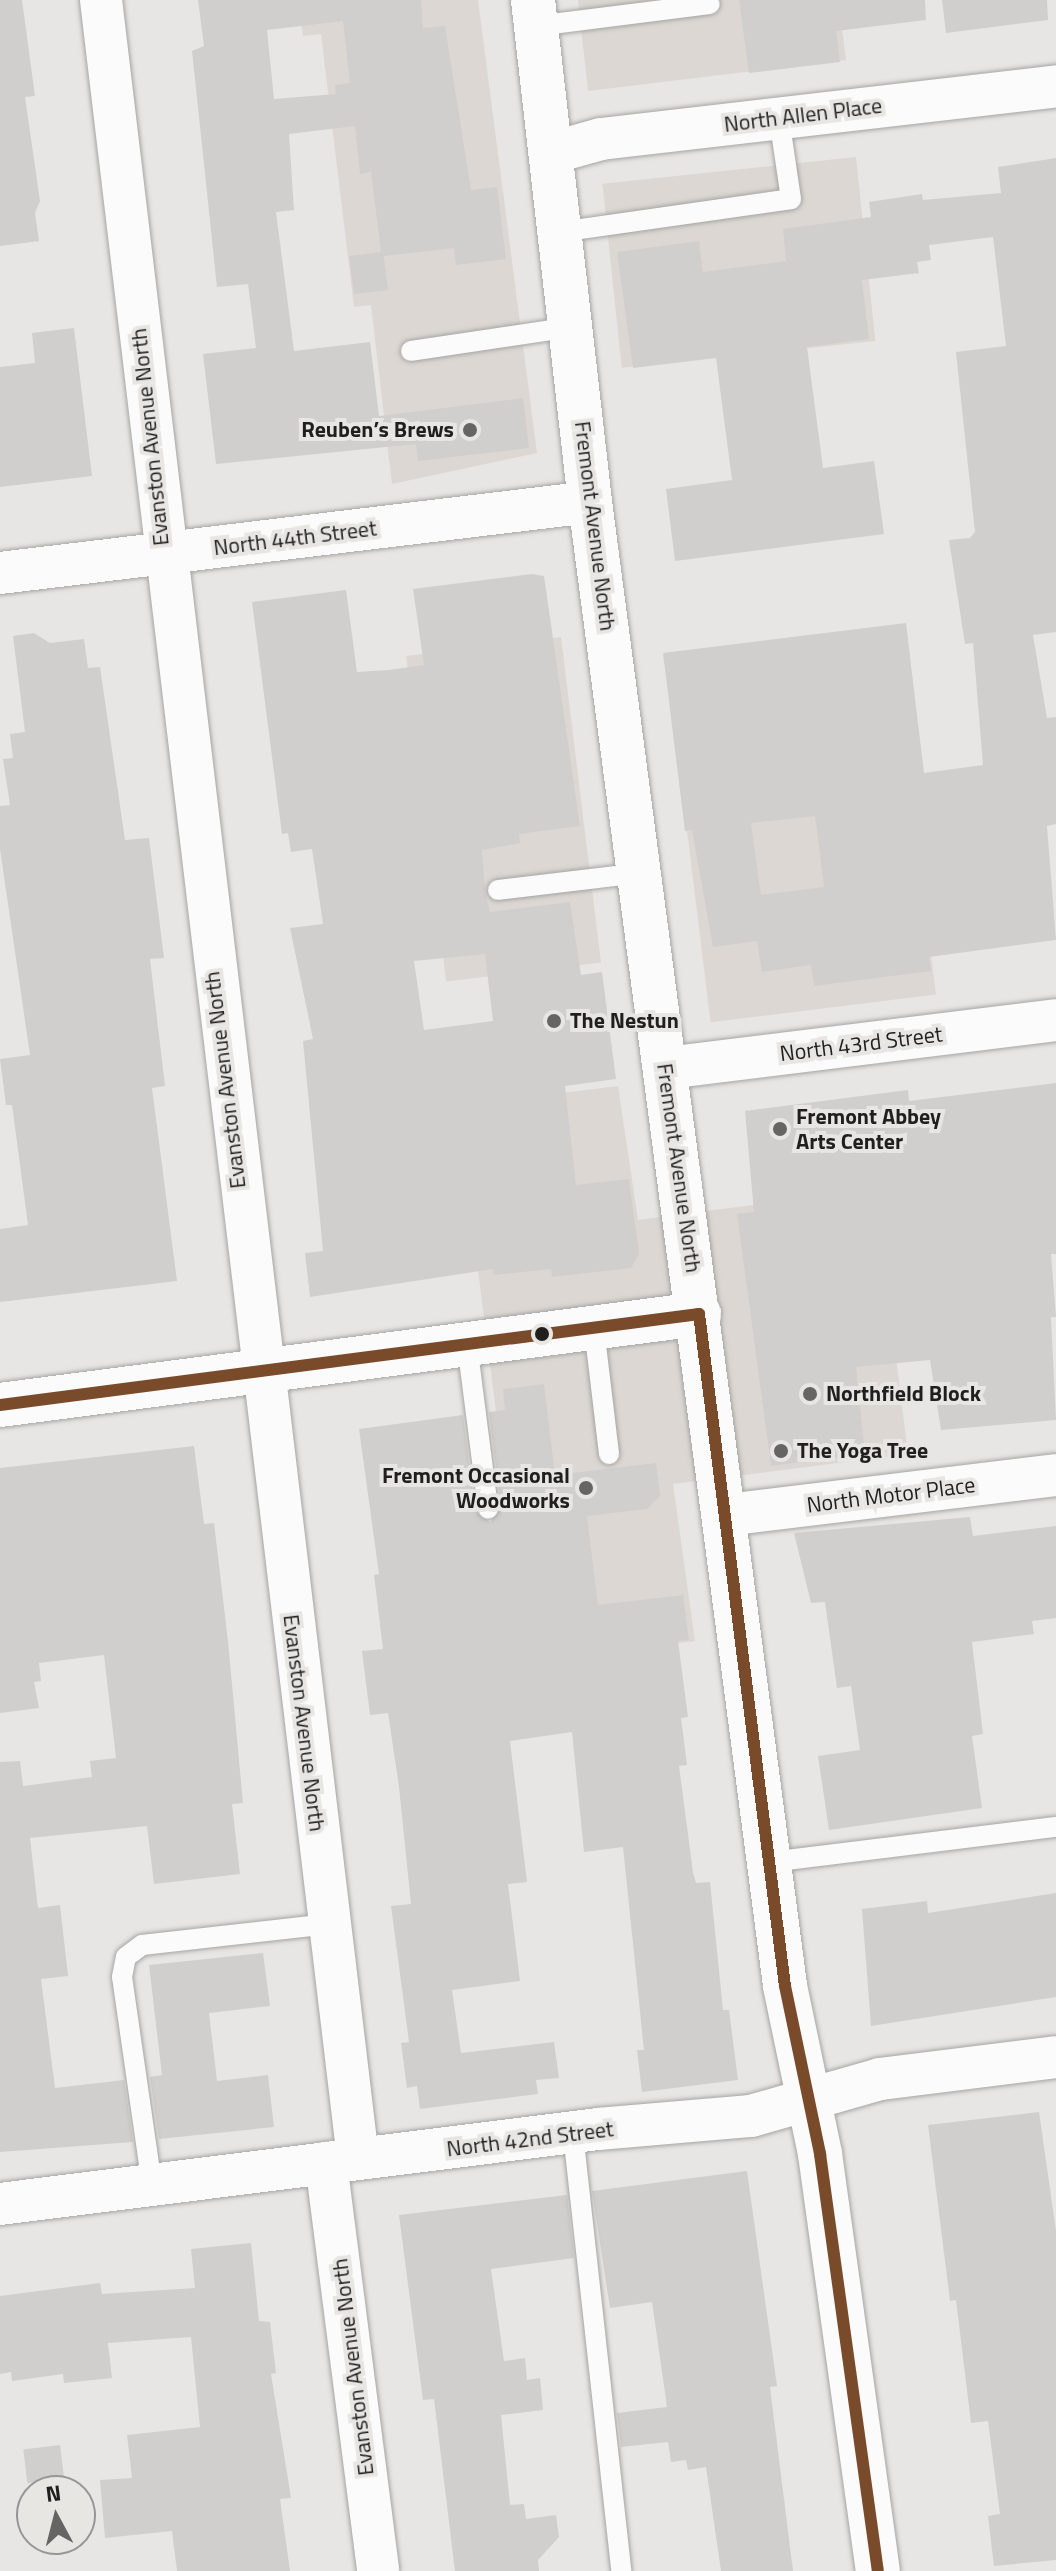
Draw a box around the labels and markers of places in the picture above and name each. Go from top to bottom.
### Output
place label: Reuben’s Brews [301,417,454,443]
marker: Reuben’s Brews [461,421,479,439]
place label: The Nestun [570,1008,679,1034]
marker: The Nestun [545,1012,563,1030]
place label: Fremont Abbey Arts Center [796,1103,941,1154]
marker: Fremont Abbey Arts Center [771,1120,789,1138]
unlabelled marker [534,1326,550,1342]
place label: Northfield Block [826,1381,981,1407]
marker: Northfield Block [801,1385,819,1403]
place label: The Yoga Tree [797,1438,928,1464]
marker: The Yoga Tree [772,1442,790,1460]
place label: Fremont Occasional Woodworks [382,1462,570,1514]
marker: Fremont Occasional Woodworks [577,1479,595,1497]

